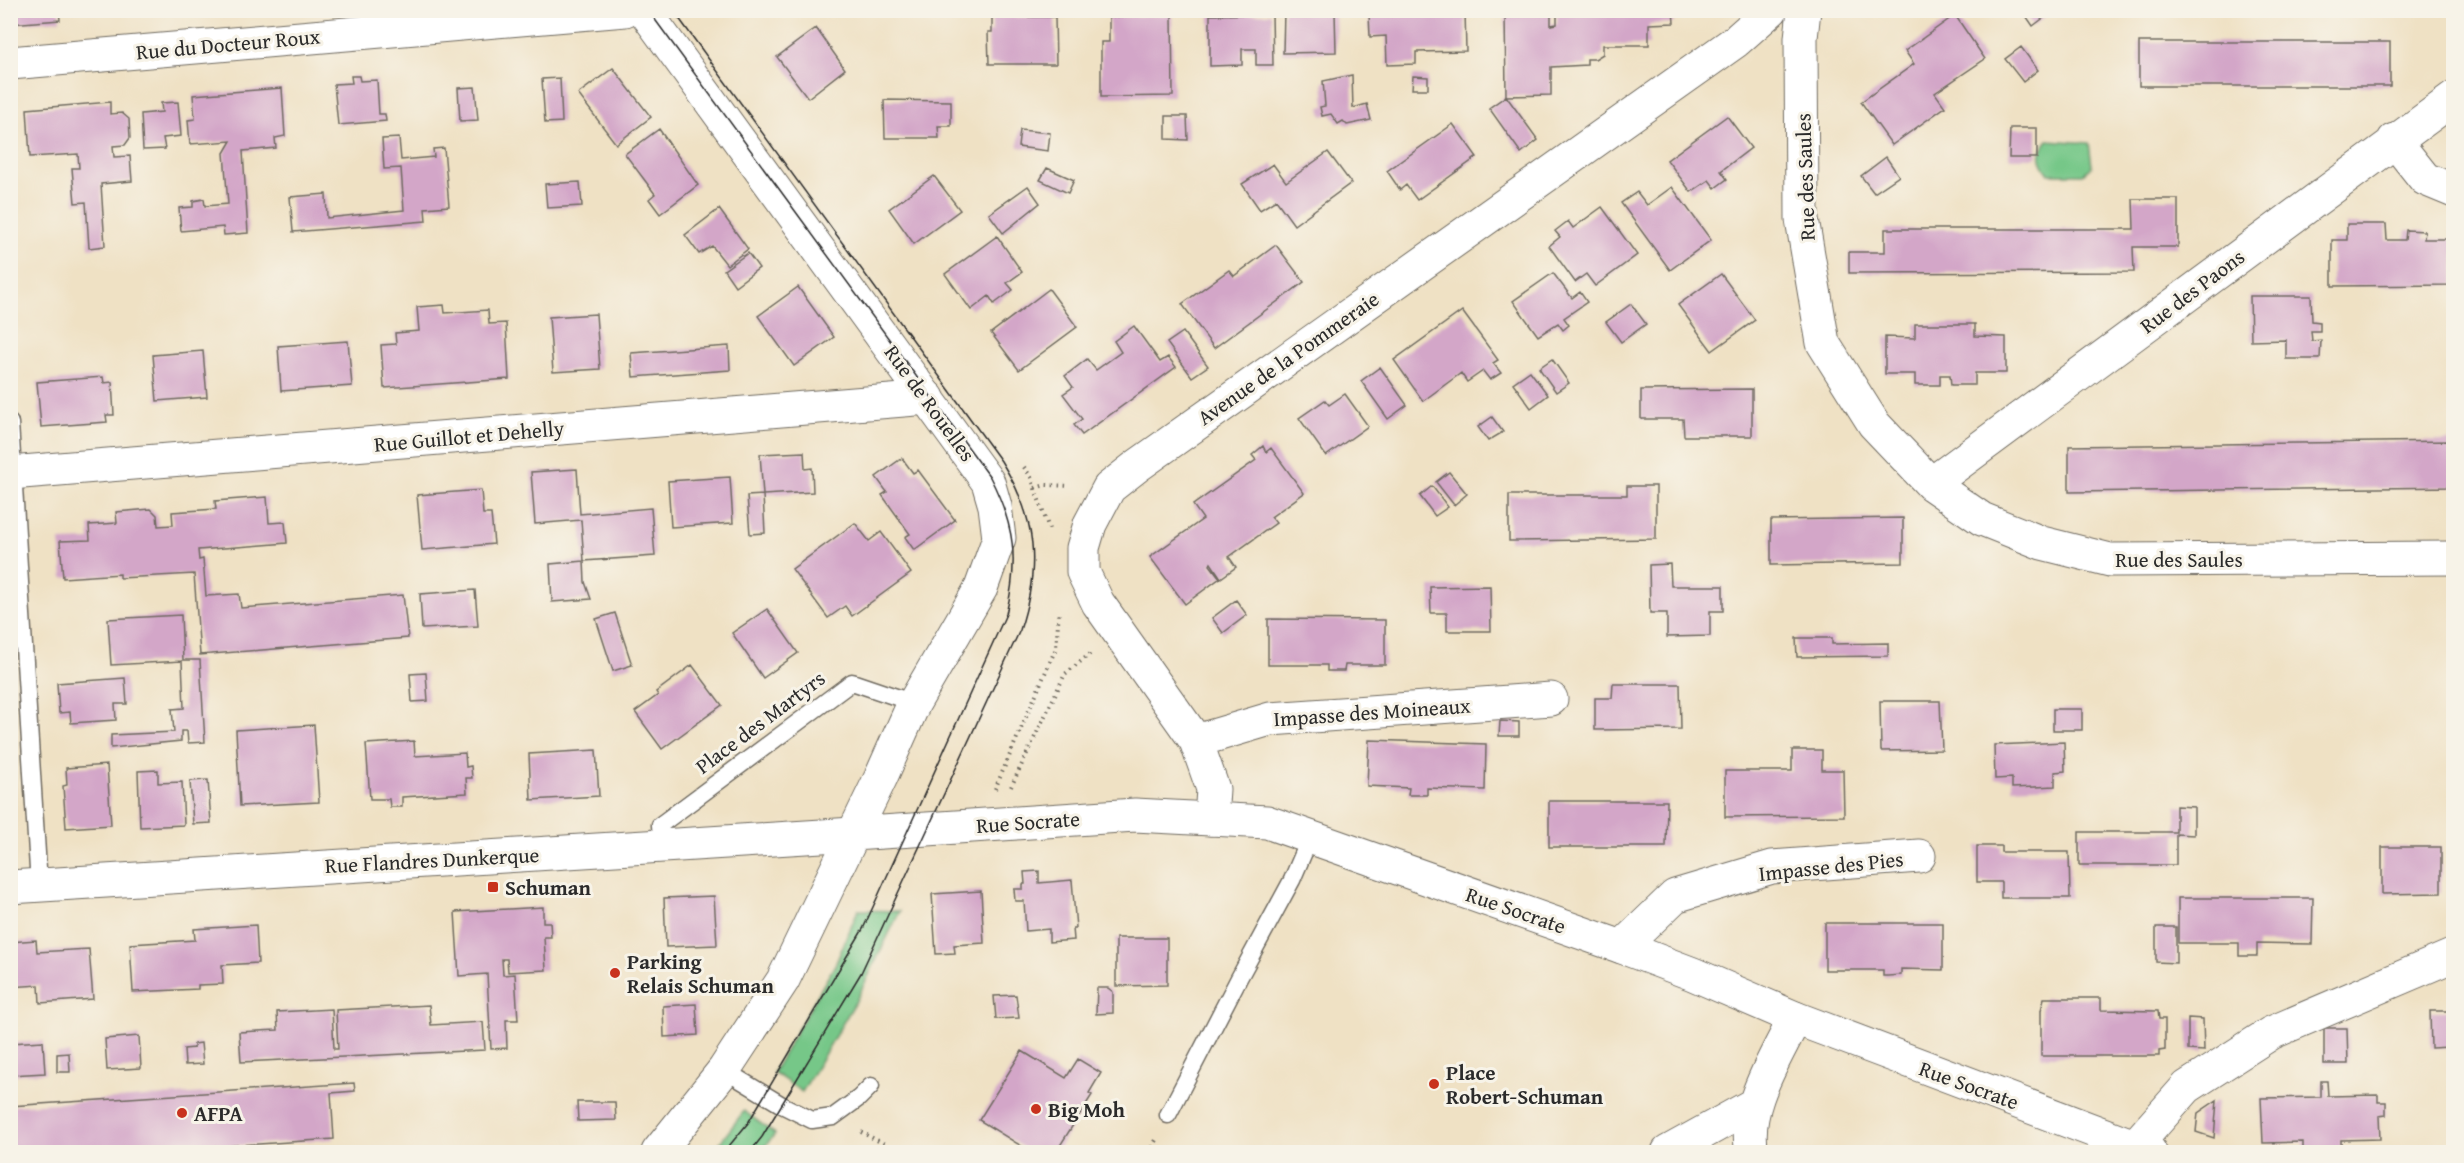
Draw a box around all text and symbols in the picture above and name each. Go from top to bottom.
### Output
street label: Rue du Docteur Roux [135,20,322,67]
street label: Rue des Saules [1787,113,1823,241]
street label: Rue des Paons [2133,241,2251,341]
street label: Avenue de la Pommeraie [1191,283,1385,433]
street label: Rue de Rouelles [877,338,983,468]
street label: Rue Guillot et Dehelly [373,412,566,460]
street label: Rue des Saules [2115,544,2243,575]
street label: Place des Martyrs [689,663,831,781]
street label: Impasse des Moineaux [1272,690,1472,734]
street label: Rue Socrate [975,803,1081,841]
street label: Rue Flandres Dunkerque [324,839,540,881]
street label: Impasse des Pies [1757,843,1905,889]
place label: Schuman [505,872,592,903]
street label: Rue Socrate [1462,878,1570,942]
marker: Schuman [486,880,500,894]
place label: Parking Relais Schuman [627,946,774,1001]
marker: Parking Relais Schuman [608,966,622,980]
street label: Rue Socrate [1915,1053,2023,1117]
place label: Place Robert-Schuman [1446,1057,1604,1112]
marker: Place Robert-Schuman [1427,1077,1441,1091]
place label: Big Moh [1048,1094,1125,1125]
place label: AFPA [194,1098,243,1129]
marker: Big Moh [1029,1102,1043,1116]
marker: AFPA [175,1106,189,1120]

